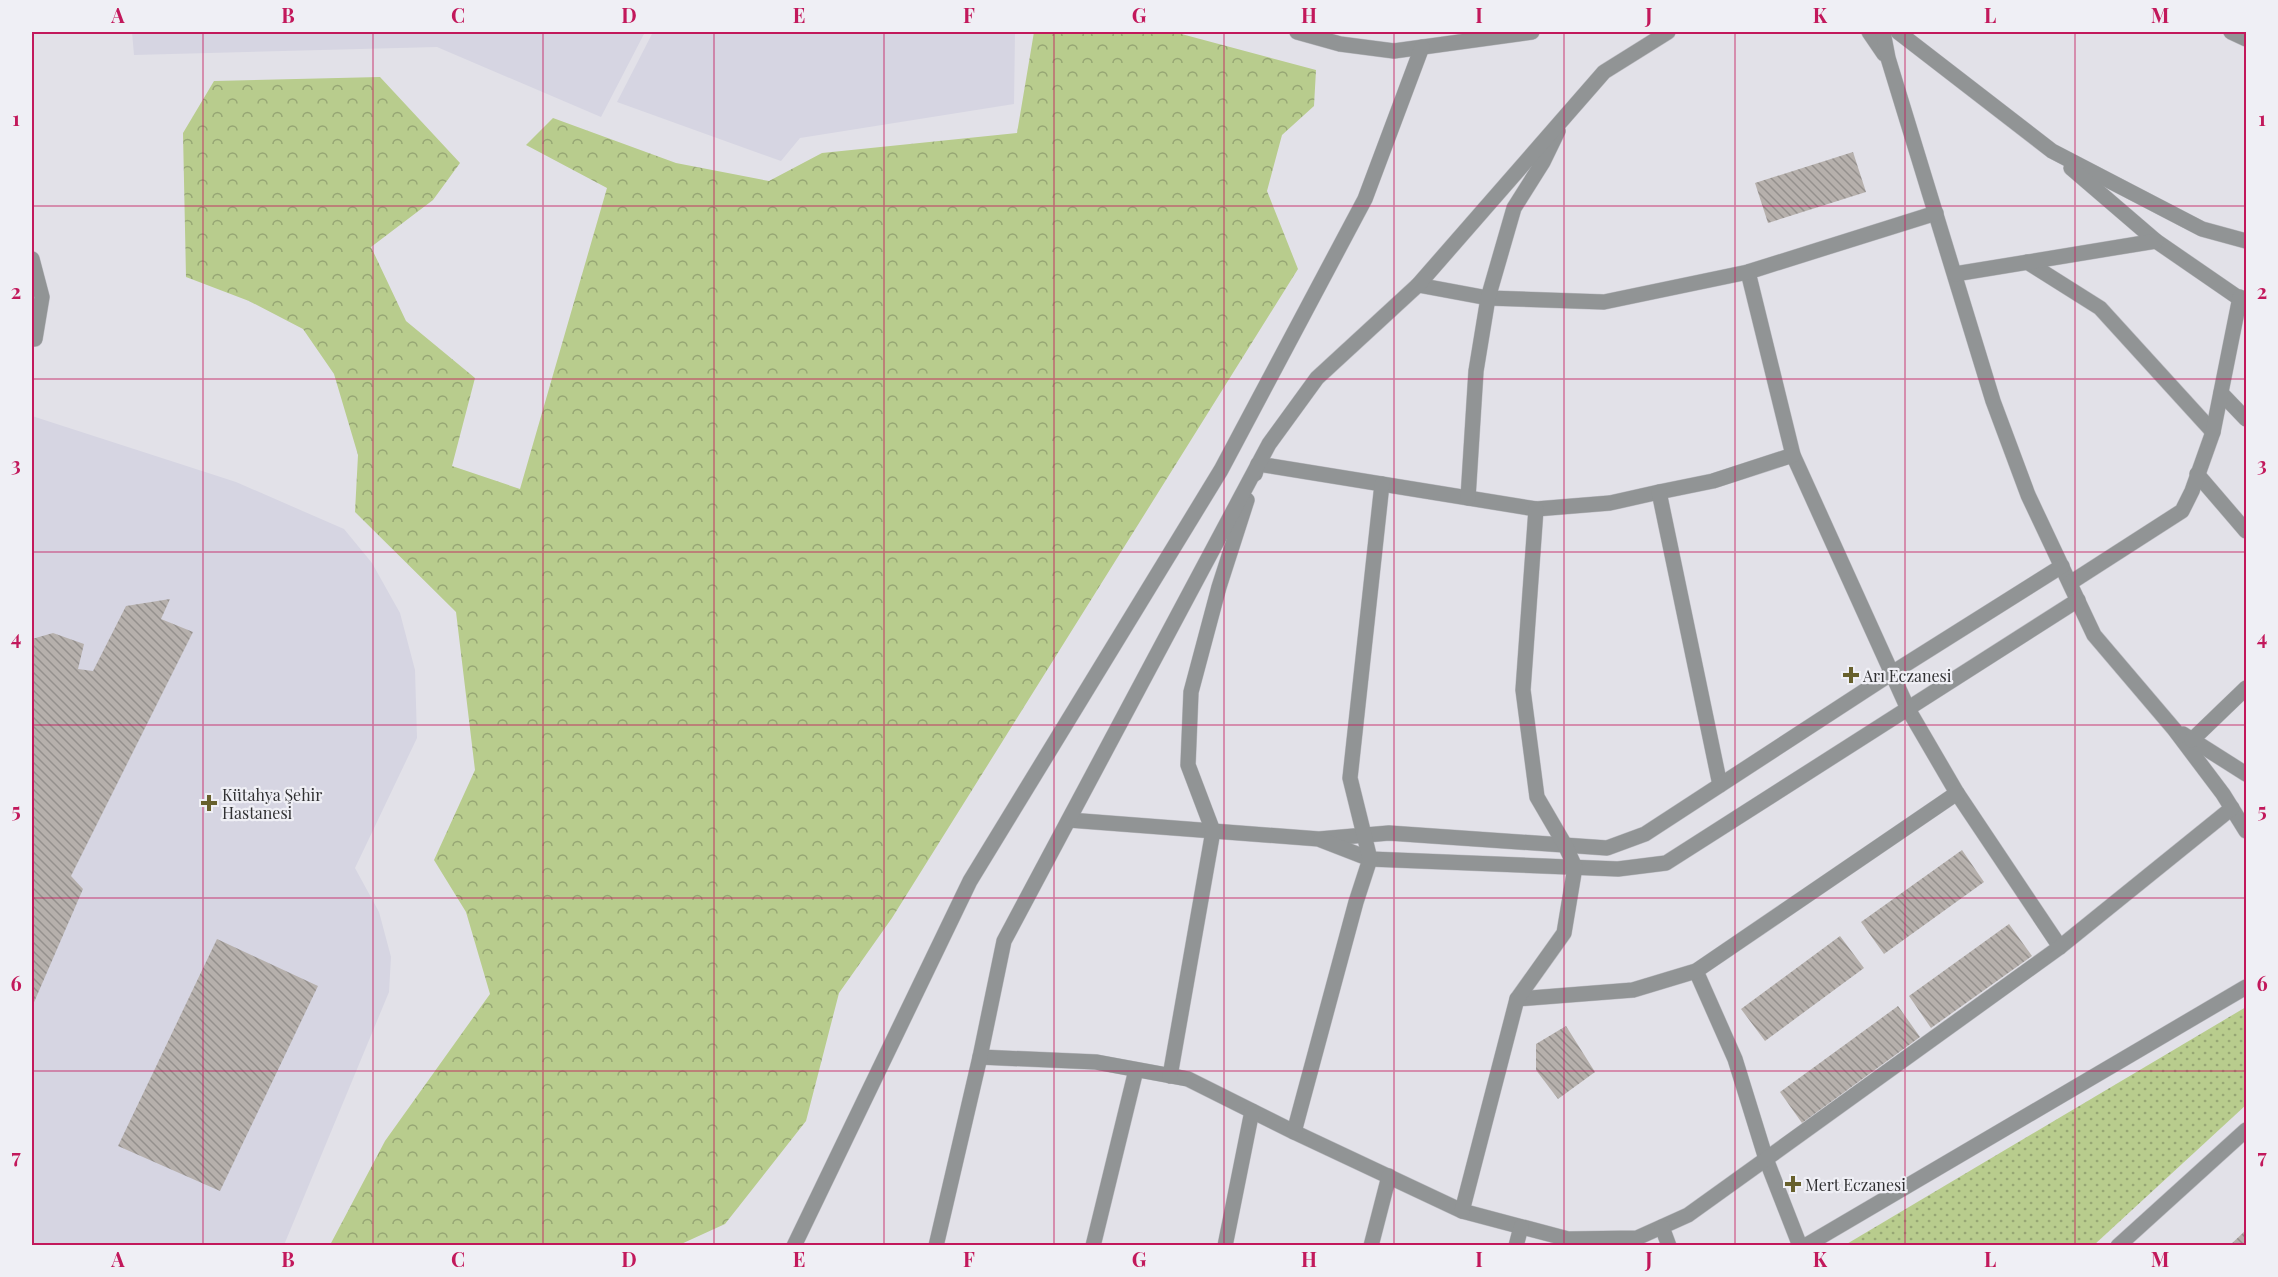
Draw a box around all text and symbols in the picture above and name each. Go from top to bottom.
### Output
text: A [110,1,125,28]
text: B [281,1,295,28]
text: C [451,1,465,28]
text: D [621,1,637,28]
text: E [793,1,805,28]
text: F [963,1,975,28]
text: G [1132,1,1147,28]
text: H [1301,1,1317,28]
text: I [1475,1,1483,28]
text: J [1644,1,1653,28]
text: K [1813,1,1828,28]
text: L [1984,1,1996,28]
text: M [2151,1,2169,28]
text: 1 [12,104,20,131]
text: 1 [2258,104,2266,131]
text: 2 [11,277,21,304]
text: 2 [2257,277,2267,304]
text: 3 [11,450,21,477]
text: 3 [2257,450,2267,477]
text: 4 [11,623,21,650]
text: 4 [2257,623,2267,650]
place label: Arı Eczanesi [1862,665,1952,686]
marker: Arı Eczanesi [1844,668,1858,682]
place label: Kütahya Şehir Hastanesi [222,784,322,823]
marker: Kütahya Şehir Hastanesi [200,794,218,812]
text: 5 [11,796,21,823]
text: 5 [2257,796,2267,823]
text: 6 [10,969,22,996]
text: 6 [2256,969,2268,996]
text: 7 [11,1142,21,1169]
text: 7 [2257,1142,2267,1169]
place label: Mert Eczanesi [1805,1174,1906,1195]
marker: Mert Eczanesi [1786,1177,1800,1191]
text: A [110,1245,125,1272]
text: B [281,1245,295,1272]
text: C [451,1245,465,1272]
text: D [621,1245,637,1272]
text: E [793,1245,805,1272]
text: F [963,1245,975,1272]
text: G [1132,1245,1147,1272]
text: H [1301,1245,1317,1272]
text: I [1475,1245,1483,1272]
text: J [1644,1245,1653,1272]
text: K [1813,1245,1828,1272]
text: L [1984,1245,1996,1272]
text: M [2151,1245,2169,1272]

